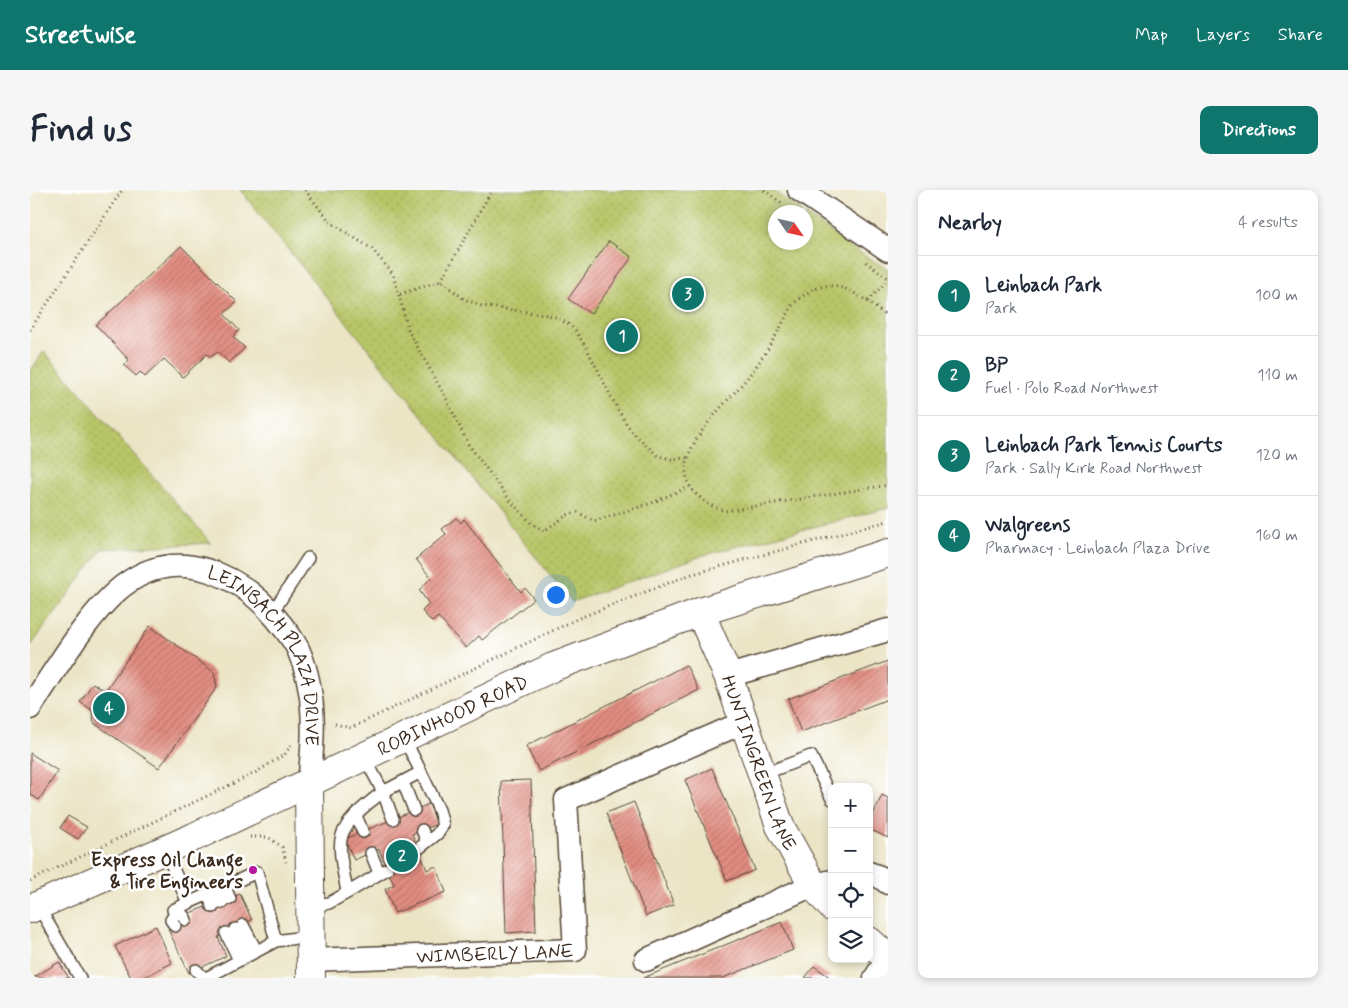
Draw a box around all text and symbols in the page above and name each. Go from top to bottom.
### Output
text: Streetwise [25,20,136,51]
text: Map [1135,23,1168,47]
text: Layers [1196,23,1250,47]
text: Share [1278,23,1323,47]
button: Directions [1200,106,1318,154]
text: Find us [30,107,132,153]
north arrow [768,205,813,250]
text: Nearby [938,209,1002,237]
text: 4 results [1238,212,1298,233]
text: Leinbach Park [985,273,1102,298]
pin: 3 [672,275,704,313]
text: 1 [950,285,958,306]
text: 100 m [1255,285,1298,306]
text: Park [985,298,1017,319]
pin: 1 [606,317,638,355]
text: BP [985,353,1008,378]
text: 2 [950,365,958,386]
text: 110 m [1257,365,1298,386]
text: Fuel · Polo Road Northwest [985,378,1158,399]
text: Leinbach Park Tennis Courts [985,433,1223,458]
text: 3 [950,445,958,466]
text: 120 m [1256,445,1298,466]
text: Park · Sally Kirk Road Northwest [985,458,1202,479]
text: Walgreens [985,513,1070,538]
text: 4 [949,525,959,546]
text: 160 m [1255,525,1298,546]
text: Pharmacy · Leinbach Plaza Drive [985,538,1210,559]
street label: LEINBACH PLAZA DRIVE [204,560,324,746]
your location [543,582,569,608]
street label: ROBINHOOD ROAD [373,670,533,762]
street label: HUNTINGREEN LANE [715,672,802,855]
pin: 4 [93,689,125,727]
map controls [828,783,873,963]
button: + [828,783,873,828]
button: − [828,828,873,873]
pin: 2 [386,837,418,875]
place label: Express Oil Change & Tire Engineers [91,848,243,898]
marker: Express Oil Change & Tire Engineers [247,864,259,876]
button: locate [828,873,873,918]
button: layers [828,918,873,963]
street label: WIMBERLY LANE [416,939,574,970]

